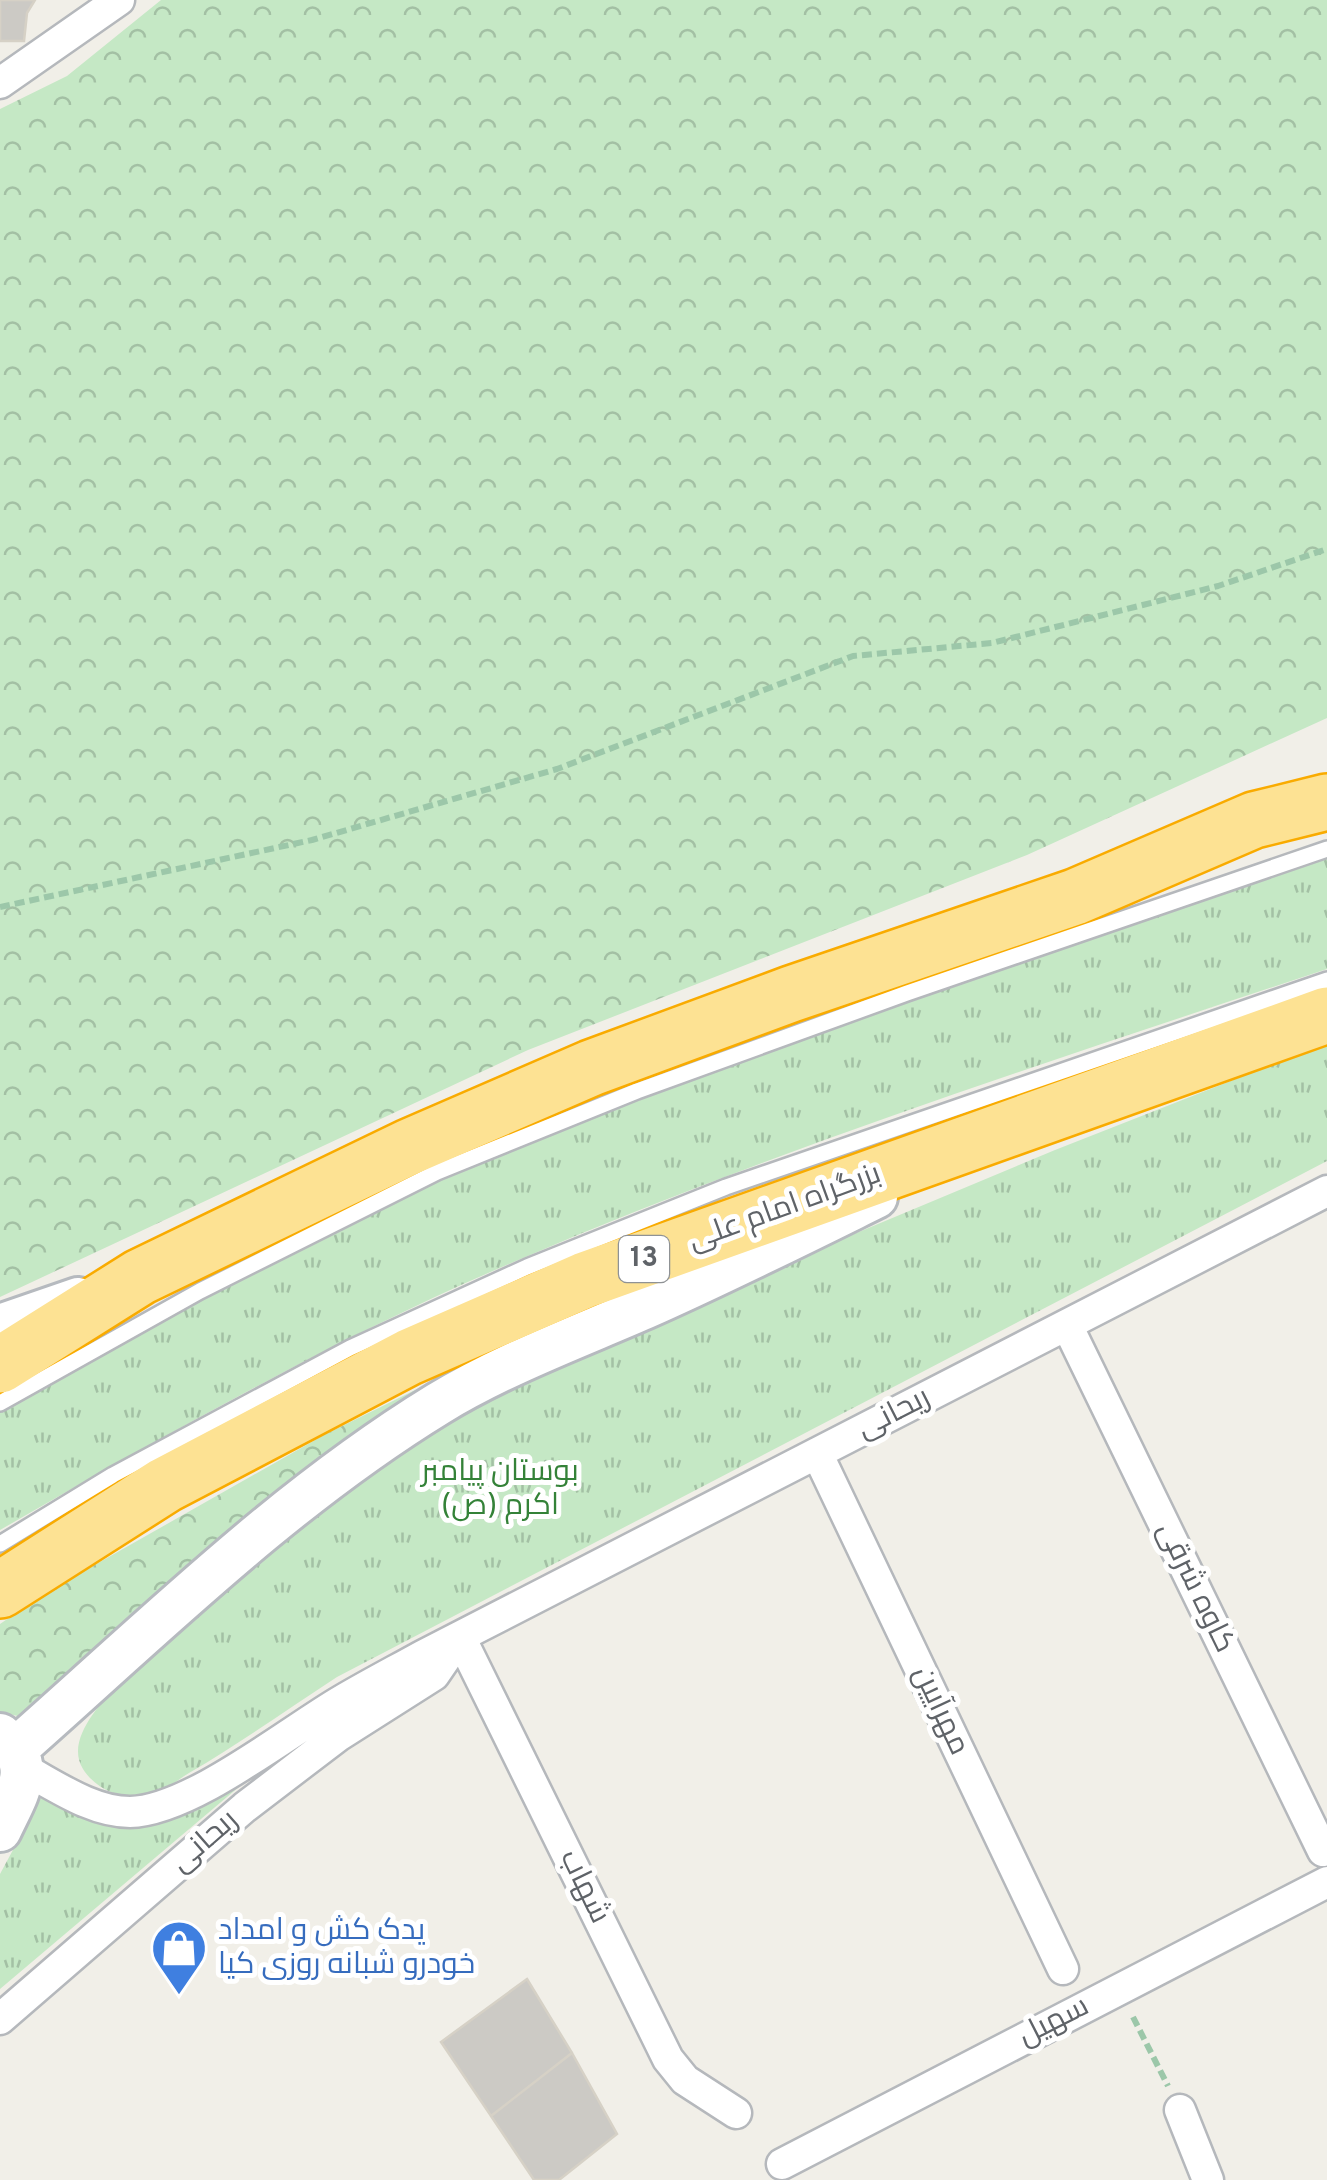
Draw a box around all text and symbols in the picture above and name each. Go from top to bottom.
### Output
street label: بزرگراه امام علی [684,1156,886,1260]
road number: 13 [619,1236,669,1282]
street label: ریحانی [851,1380,937,1448]
park label: بوستان پیامبر اکرم (ص) [419,1454,579,1525]
street label: کاوه شرقی [1148,1517,1242,1659]
street label: مهرآیین [903,1661,977,1761]
street label: ریحانی [164,1803,246,1881]
street label: شهاب [550,1844,618,1930]
place label: یدک کش و امداد خودرو شبانه روزی کیا [218,1913,475,1984]
shop icon: یدک کش و امداد خودرو شبانه روزی کیا [149,1918,209,1997]
street label: سهیل [1012,1989,1096,2055]

